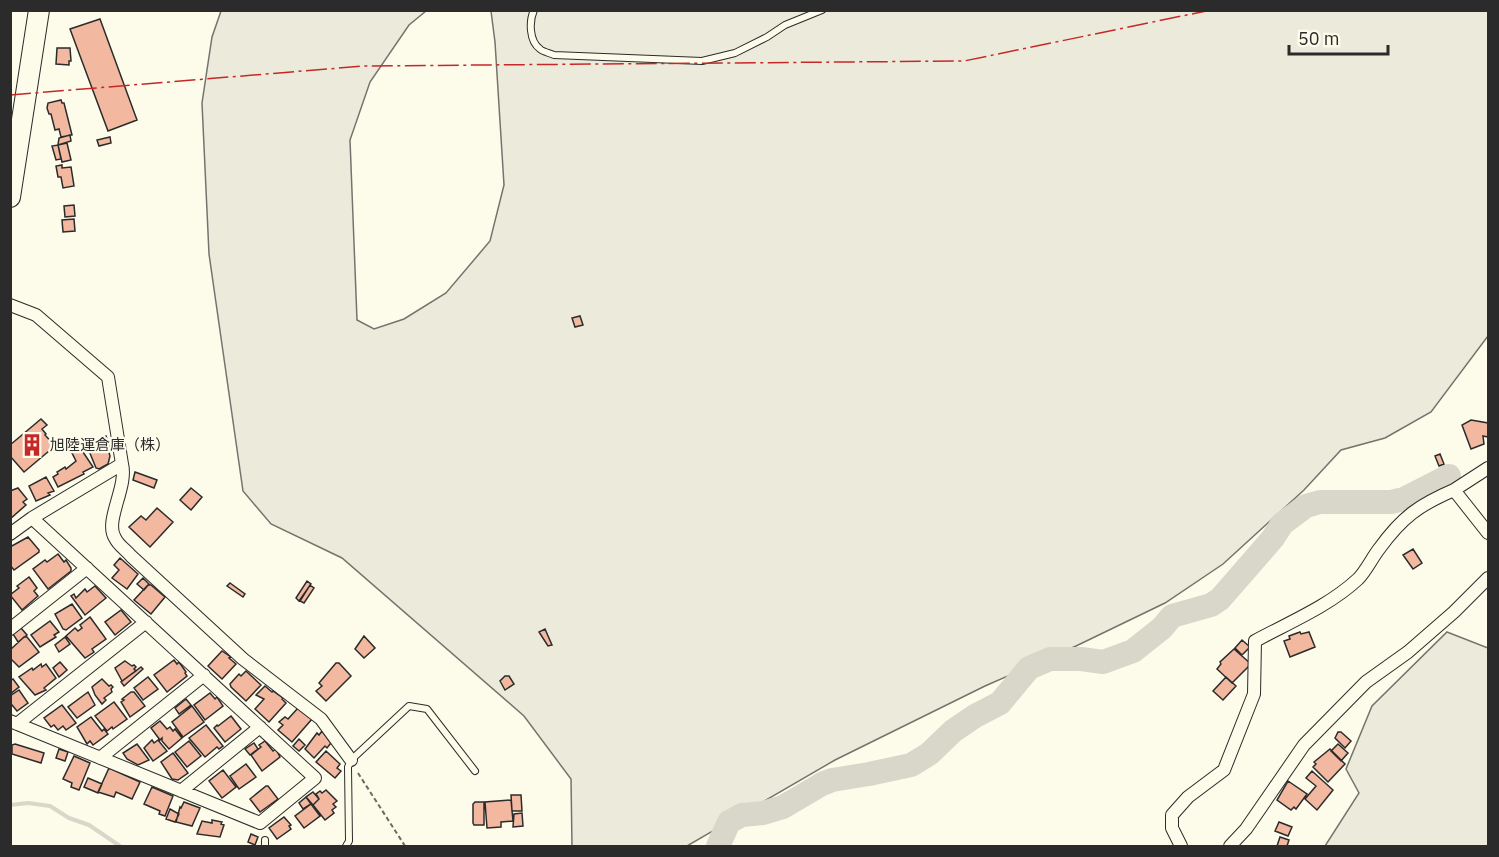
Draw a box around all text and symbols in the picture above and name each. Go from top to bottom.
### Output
scale bar [1289,18,1388,56]
text: 50 m [1298,27,1340,50]
building icon: 旭陸運倉庫（株） [19,432,45,458]
place label: 旭陸運倉庫（株） [50,435,170,454]

